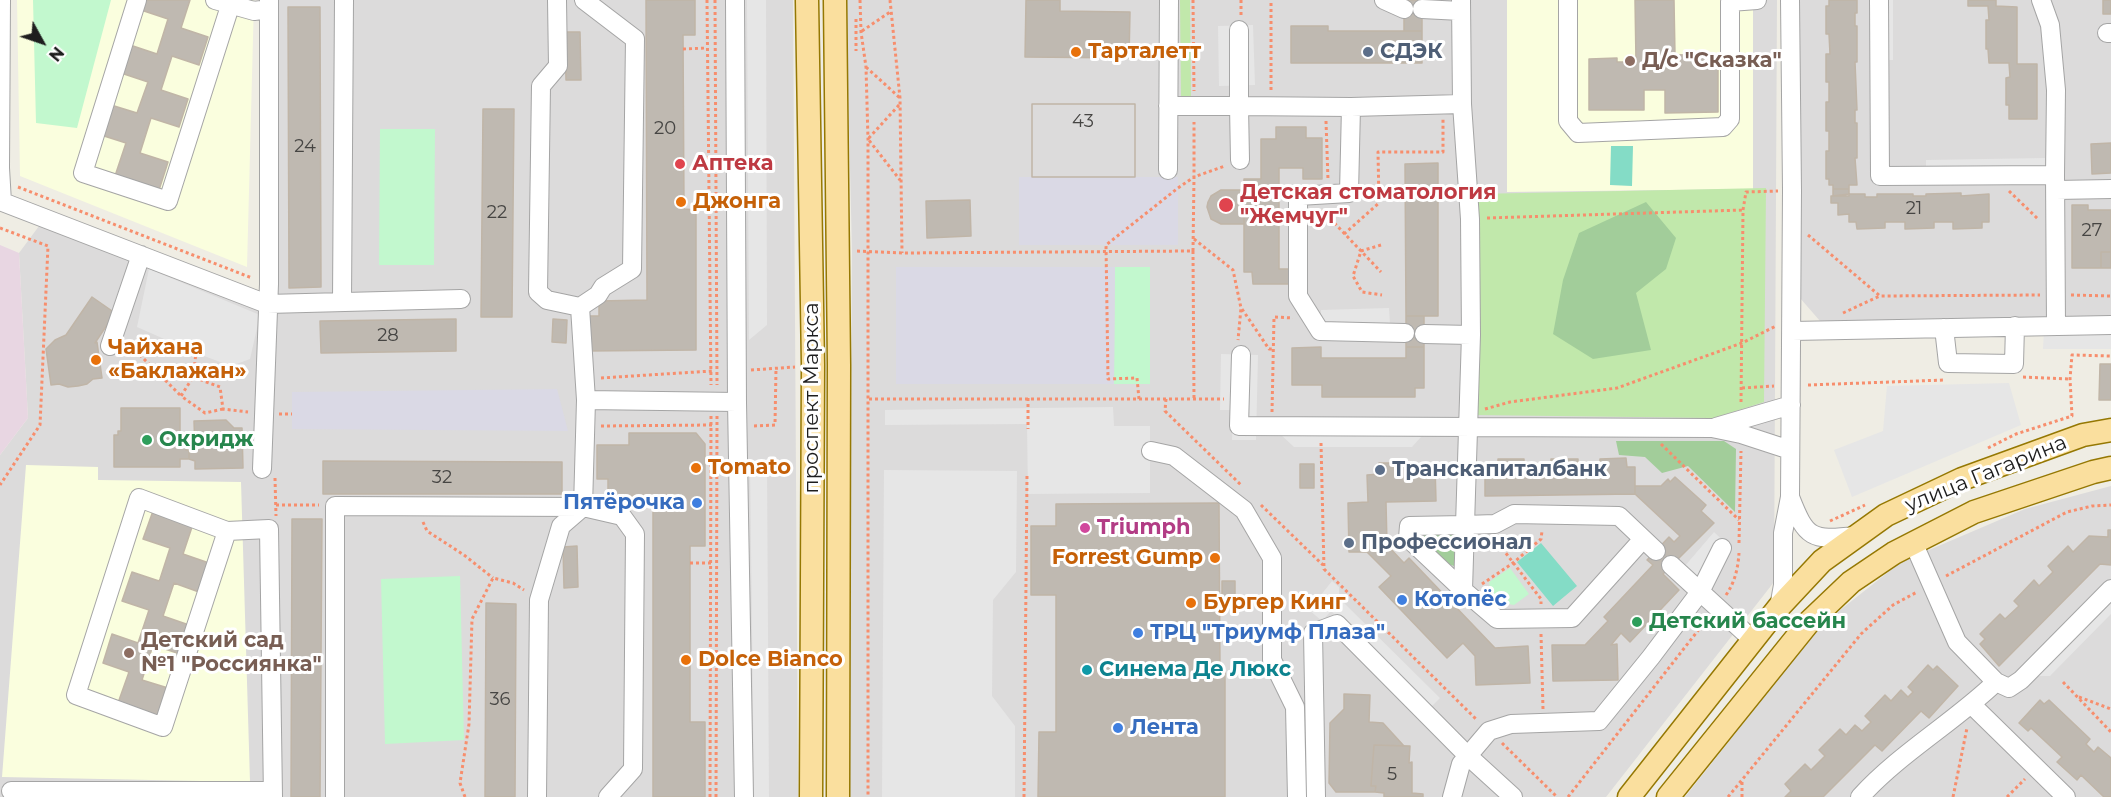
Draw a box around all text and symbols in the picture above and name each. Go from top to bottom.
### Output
north arrow [12,12,72,72]
place label: Тарталетт [1088,39,1201,65]
place label: СДЭК [1380,39,1443,65]
text: N [45,43,68,65]
marker: Тарталетт [1069,45,1083,59]
marker: СДЭК [1361,45,1375,59]
place label: Д/с "Сказка" [1642,48,1782,74]
marker: Д/с "Сказка" [1623,54,1637,68]
house number: 43 [1072,111,1094,133]
house number: 20 [654,118,676,140]
house number: 24 [294,136,316,158]
place label: Аптека [692,151,773,177]
marker: Аптека [673,157,687,171]
place label: Детская стоматология "Жемчуг" [1240,180,1496,230]
place label: Джонга [693,189,781,215]
marker: Джонга [674,195,688,209]
marker: Детская стоматология "Жемчуг" [1217,196,1235,214]
house number: 21 [1906,198,1922,220]
house number: 22 [487,202,507,224]
house number: 27 [2082,220,2102,242]
street label: проспект Маркса [799,302,825,494]
house number: 28 [377,325,399,347]
place label: Чайхана «Баклажан» [108,335,246,385]
marker: Чайхана «Баклажан» [89,353,103,367]
place label: Окридж [159,427,254,453]
street label: улица Гагарина [1901,430,2071,518]
marker: Окридж [140,433,154,447]
place label: Tomato [708,455,791,481]
place label: Транскапиталбанк [1392,457,1607,483]
marker: Tomato [689,461,703,475]
marker: Транскапиталбанк [1373,463,1387,477]
house number: 32 [432,467,452,489]
place label: Пятёрочка [563,490,685,516]
marker: Пятёрочка [690,496,704,510]
place label: Triumph [1097,515,1190,541]
marker: Triumph [1078,521,1092,535]
place label: Профессионал [1361,530,1532,556]
marker: Профессионал [1342,536,1356,550]
place label: Forrest Gump [1052,545,1203,571]
marker: Forrest Gump [1208,551,1222,565]
place label: Котопёс [1414,587,1507,613]
place label: Бургер Кинг [1203,590,1346,616]
marker: Котопёс [1395,593,1409,607]
marker: Бургер Кинг [1184,596,1198,610]
place label: Детский бассейн [1649,609,1846,635]
marker: Детский бассейн [1630,615,1644,629]
place label: ТРЦ "Триумф Плаза" [1150,620,1385,646]
marker: ТРЦ "Триумф Плаза" [1131,626,1145,640]
place label: Детский сад №1 "Россиянка" [141,628,322,678]
marker: Детский сад №1 "Россиянка" [122,646,136,660]
place label: Dolce Bianco [698,647,843,673]
marker: Dolce Bianco [679,653,693,667]
place label: Синема Де Люкс [1099,657,1291,683]
marker: Синема Де Люкс [1080,663,1094,677]
house number: 36 [489,689,511,711]
place label: Лента [1130,715,1199,741]
marker: Лента [1111,721,1125,735]
house number: 5 [1387,764,1397,786]

